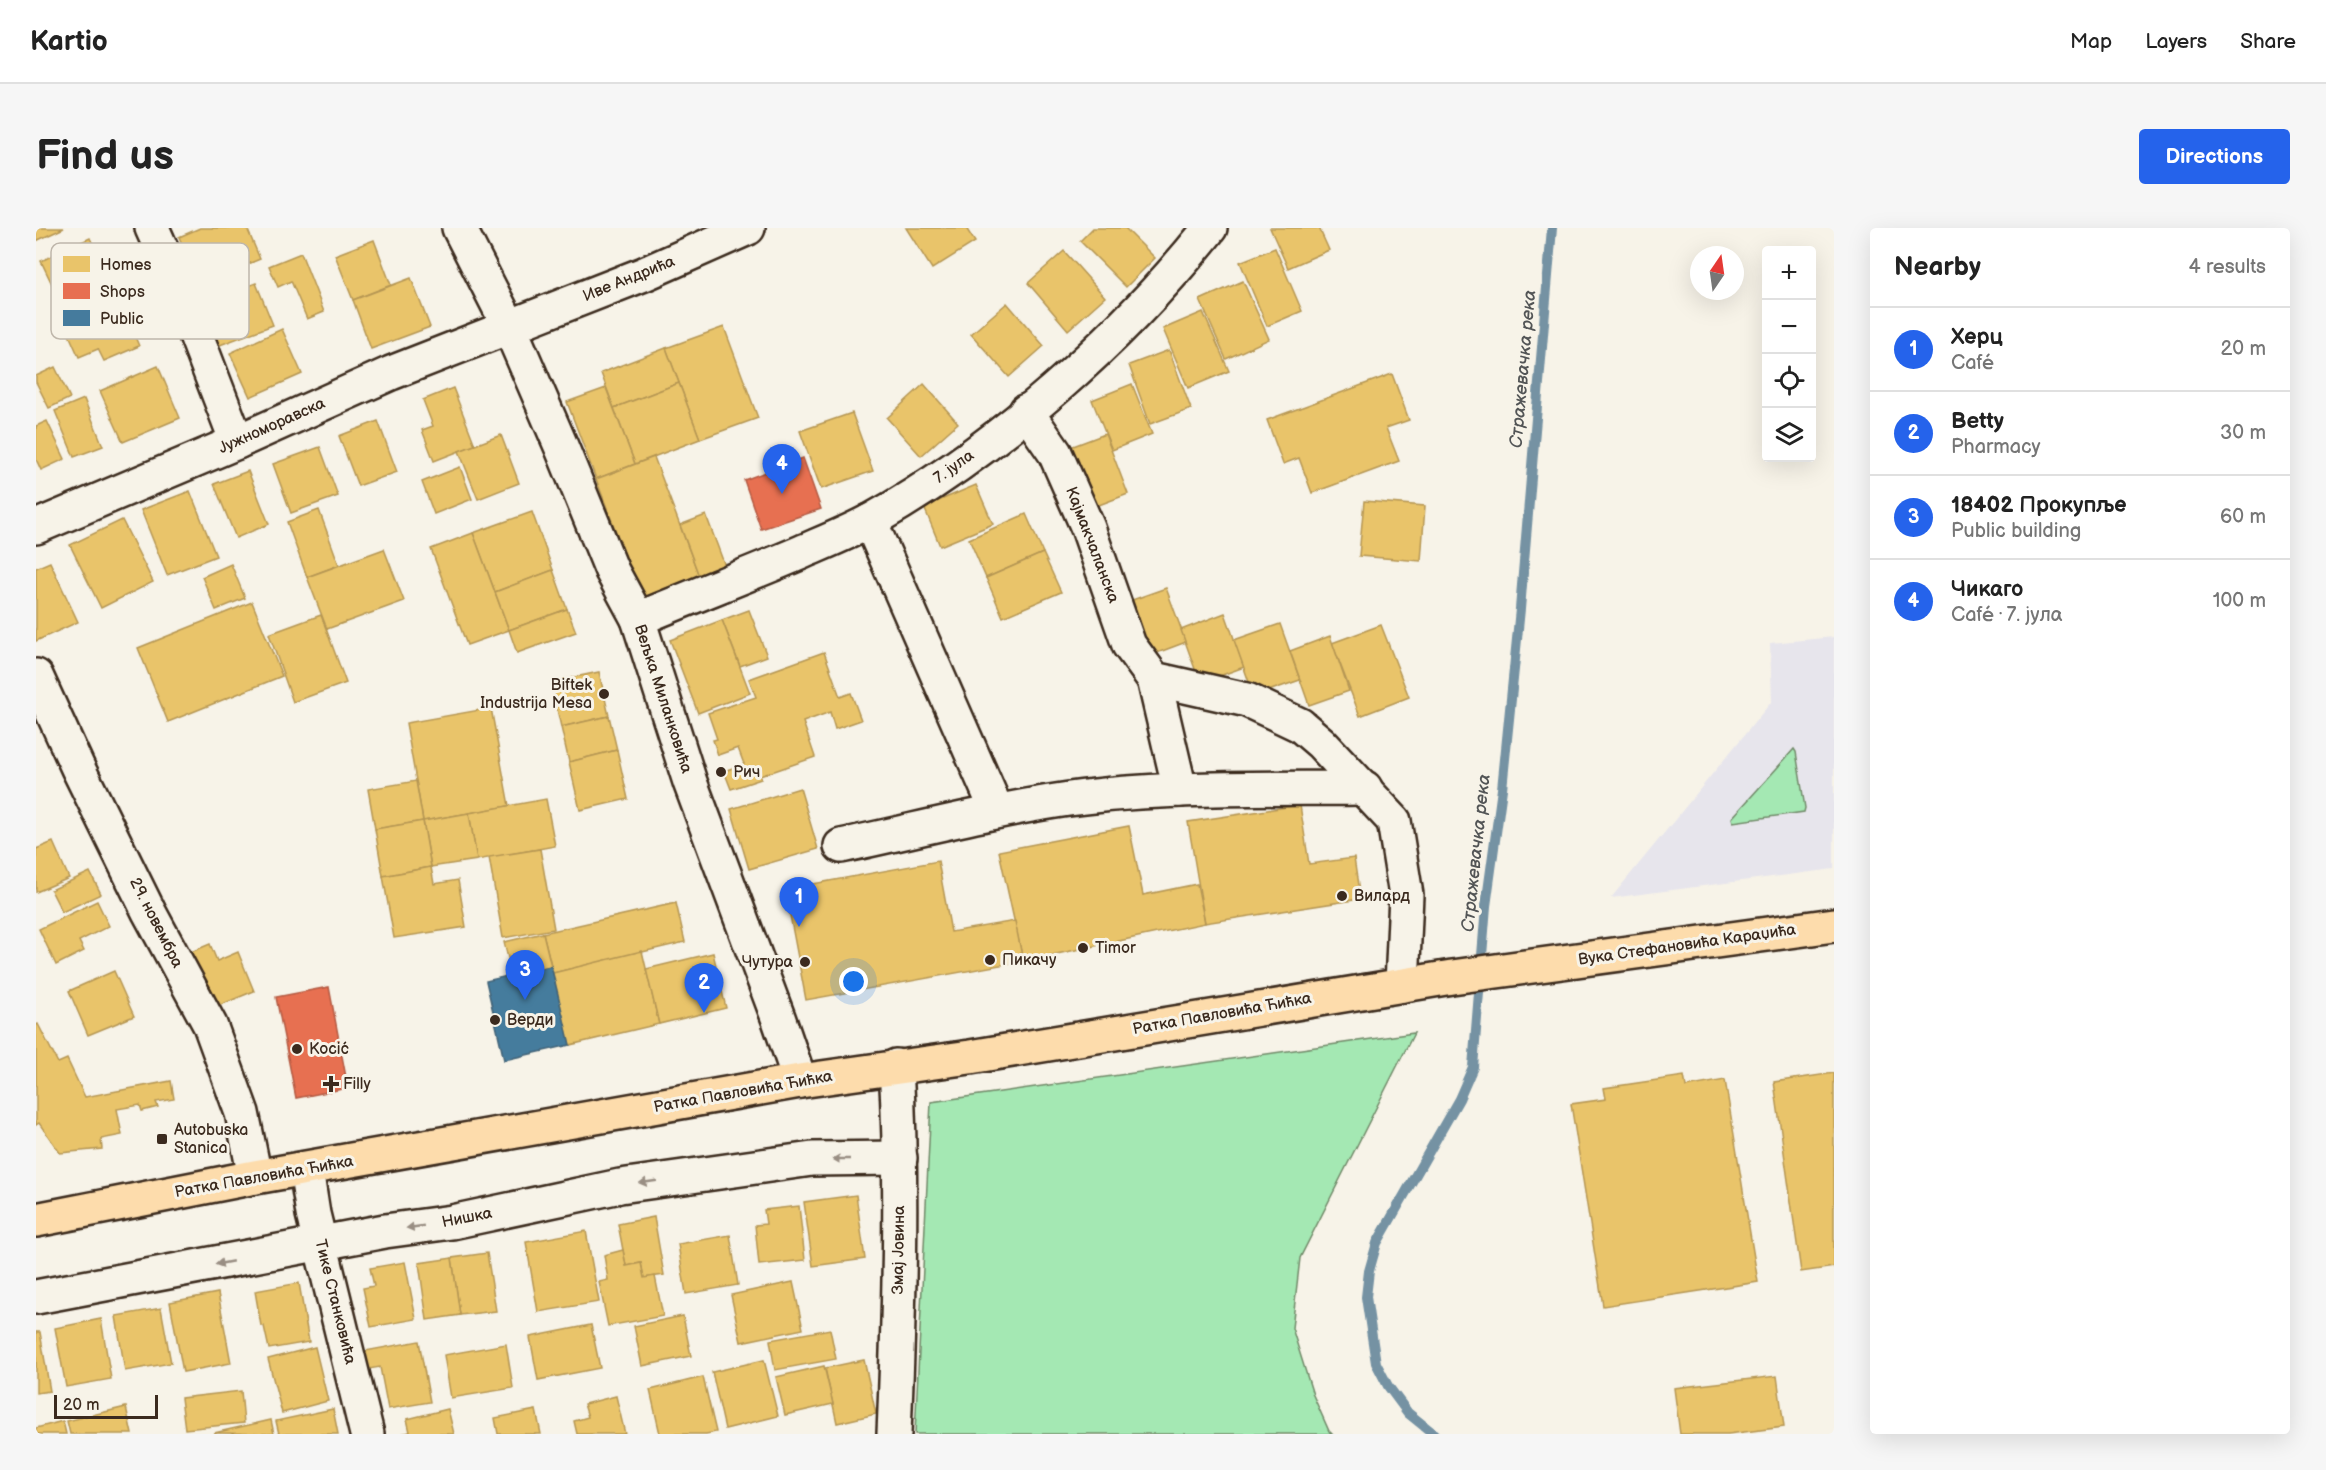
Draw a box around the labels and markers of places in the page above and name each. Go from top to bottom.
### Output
pin: 4 [762,444,802,494]
place label: Biftek Industrija Mesa [480,676,592,713]
marker: Biftek Industrija Mesa [597,687,611,701]
place label: Рич [733,763,760,782]
marker: Рич [714,765,728,779]
pin: 1 [780,878,819,927]
place label: Вилард [1354,887,1410,906]
marker: Вилард [1335,889,1349,903]
place label: Timor [1095,939,1136,958]
marker: Timor [1076,941,1090,955]
pin: 3 [506,950,544,1000]
place label: Пикачу [1002,951,1057,970]
place label: Чутура [742,953,794,972]
marker: Пикачу [983,953,997,967]
marker: Чутура [798,955,812,969]
pin: 2 [684,964,724,1013]
place label: Верди [507,1011,553,1030]
marker: Верди [488,1013,502,1027]
place label: Kocić [309,1040,349,1059]
marker: Kocić [290,1042,304,1056]
place label: Filly [343,1075,371,1094]
marker: Filly [324,1077,338,1091]
place label: Autobuska Stanica [174,1121,248,1158]
marker: Autobuska Stanica [155,1132,169,1146]

